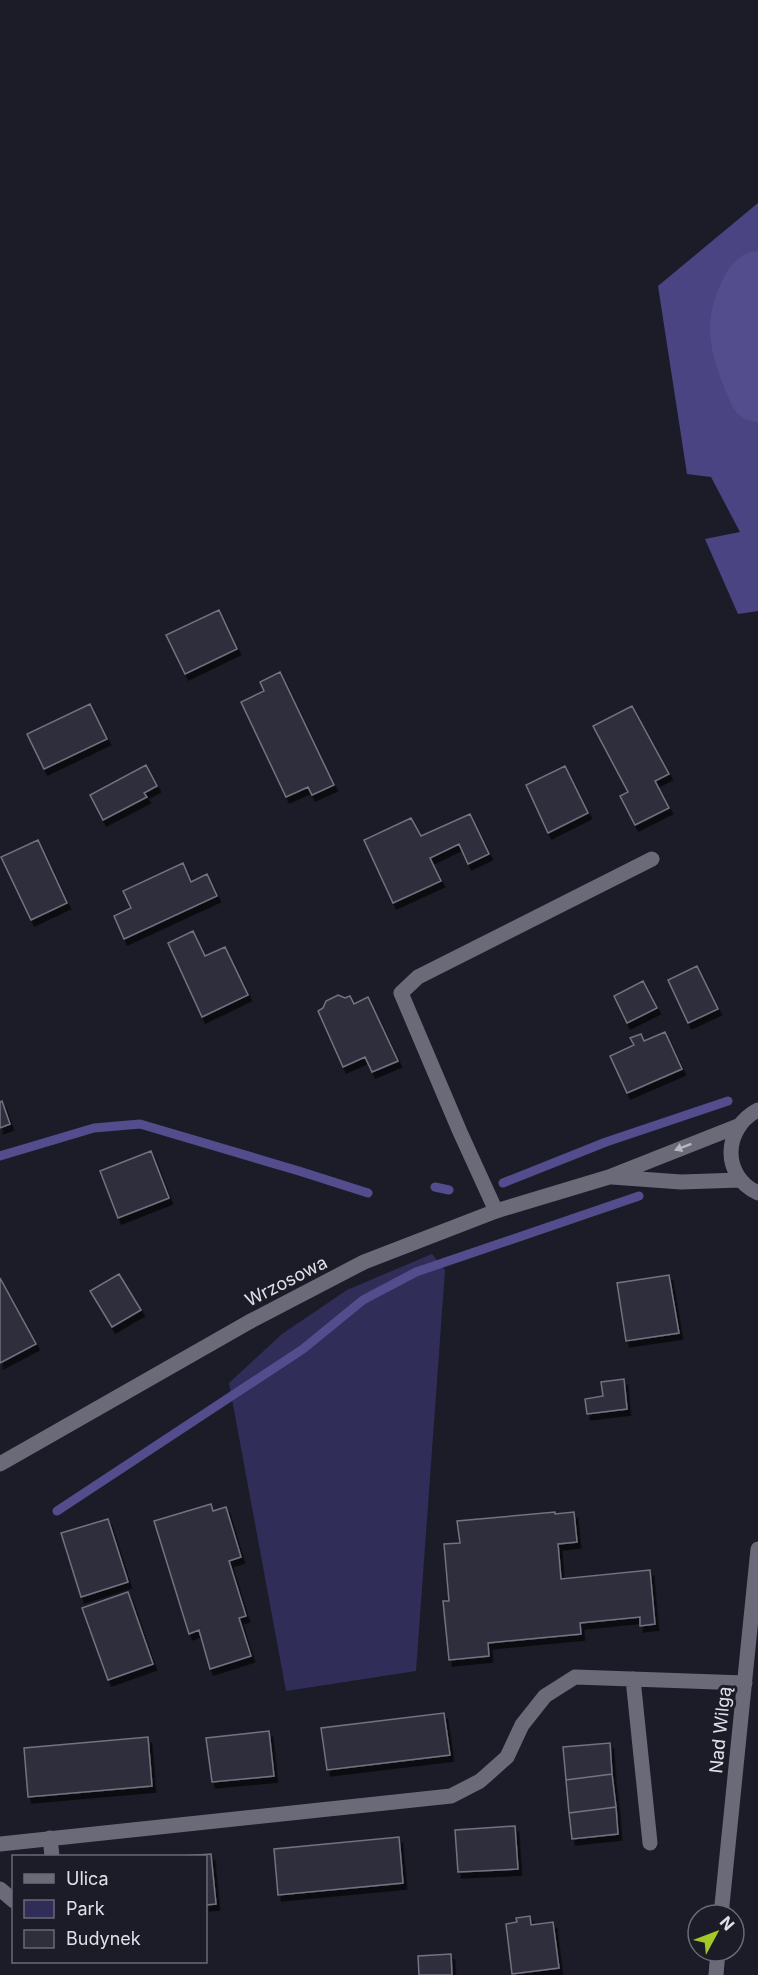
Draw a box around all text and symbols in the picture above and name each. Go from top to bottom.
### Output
one-way arrow [674,1143,692,1152]
street label: Wrzosowa [241,1251,331,1311]
street label: Nad Wilgą [705,1685,735,1775]
legend [12,1855,207,1963]
text: Ulica [66,1868,109,1889]
text: Park [66,1898,105,1919]
north arrow [686,1903,746,1963]
text: N [716,1912,739,1934]
text: Budynek [66,1928,141,1949]

